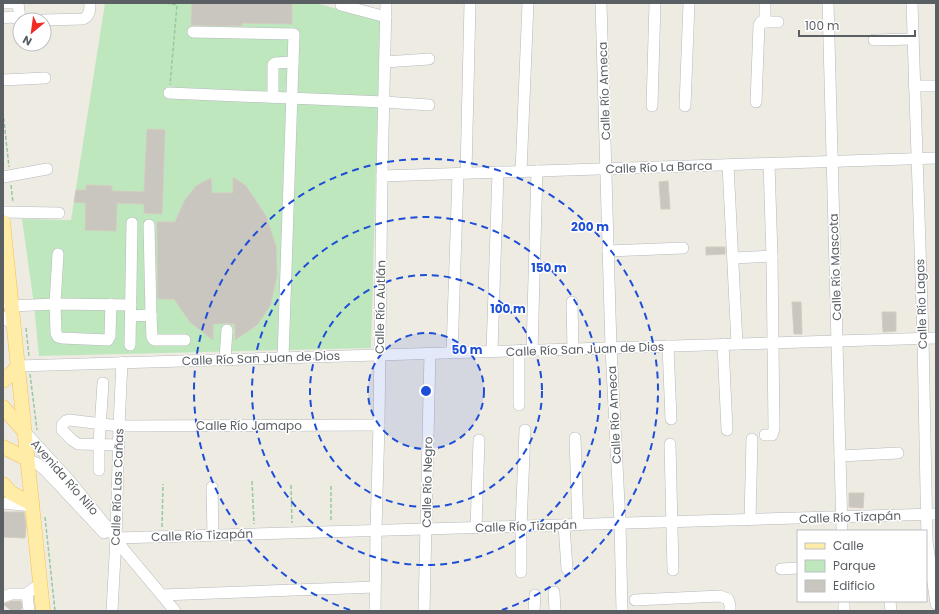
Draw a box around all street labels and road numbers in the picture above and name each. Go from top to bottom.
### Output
street label: Calle Río Ameca [594,42,614,140]
street label: Calle Río La Barca [605,157,713,177]
street label: Calle Río Mascota [825,213,845,321]
street label: Calle Río Lagos [911,259,931,349]
street label: Calle Río Autlán [371,260,389,354]
street label: Calle Río San Juan de Dios [506,338,664,360]
street label: Calle Río San Juan de Dios [182,347,340,369]
street label: Calle Río Ameca [603,365,625,465]
street label: Calle Río Jamapo [196,417,302,434]
street label: Calle Río Las Cañas [106,428,128,546]
street label: Avenida Río Nilo [27,435,103,519]
street label: Calle Río Negro [418,436,436,528]
street label: Calle Río Tizapán [799,507,901,527]
street label: Calle Río Tizapán [475,516,577,536]
street label: Calle Río Tizapán [151,525,253,545]

